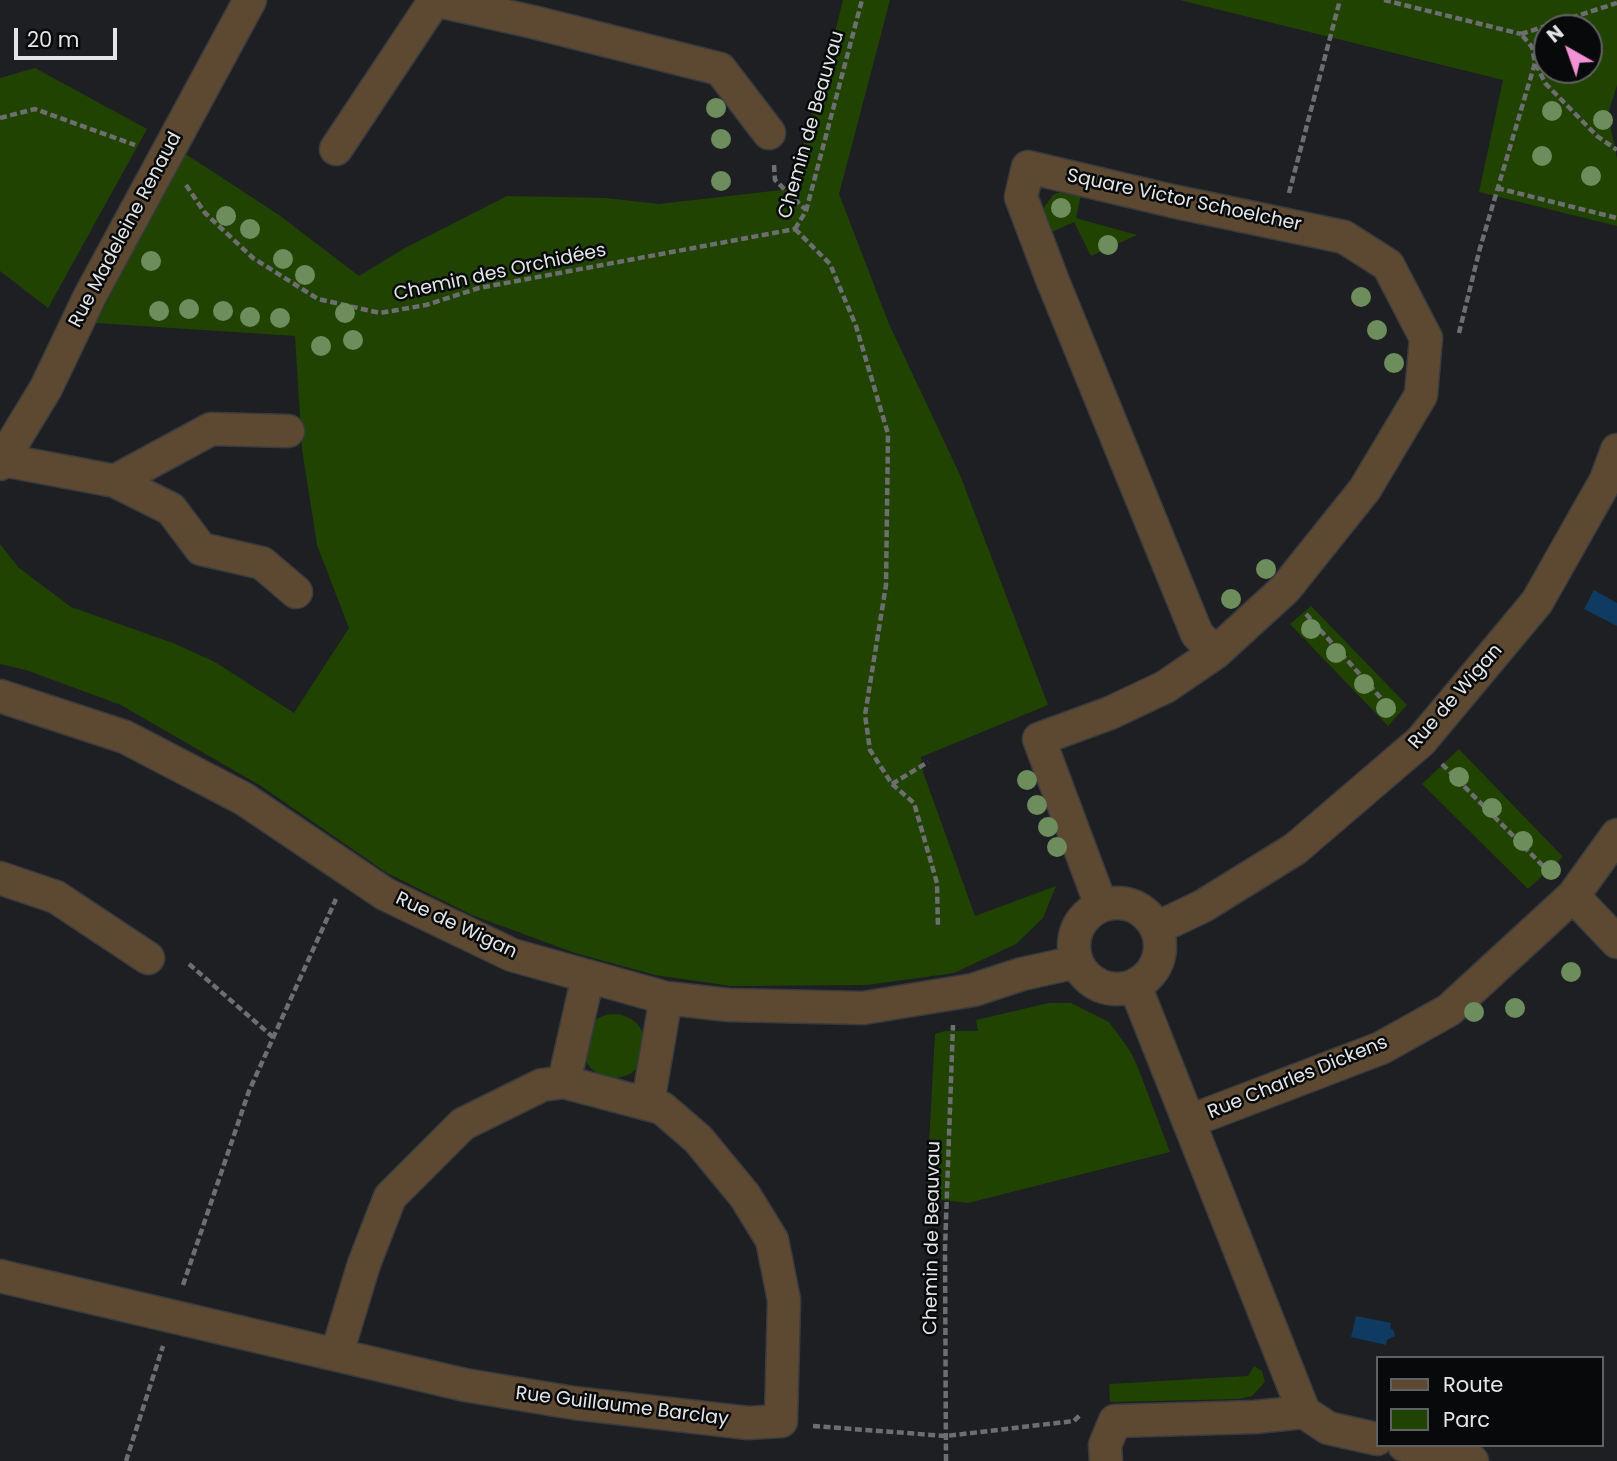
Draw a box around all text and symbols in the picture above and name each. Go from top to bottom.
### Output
scale bar [18,14,121,58]
north arrow [1533,14,1603,84]
text: N [1541,19,1570,49]
text: 20 m [27,25,80,54]
street label: Chemin de Beauvau [774,29,850,221]
street label: Rue Madeleine Renaud [65,128,187,332]
street label: Square Victor Schoelcher [1065,165,1303,237]
street label: Chemin des Orchidées [392,239,608,307]
street label: Rue de Wigan [1404,640,1508,754]
street label: Rue de Wigan [392,888,520,964]
street label: Rue Charles Dickens [1205,1031,1391,1125]
street label: Chemin de Beauvau [920,1141,946,1335]
legend [1376,1356,1603,1447]
text: Route [1443,1370,1503,1399]
street label: Rue Guillaume Barclay [514,1383,730,1431]
text: Parc [1443,1405,1490,1434]

